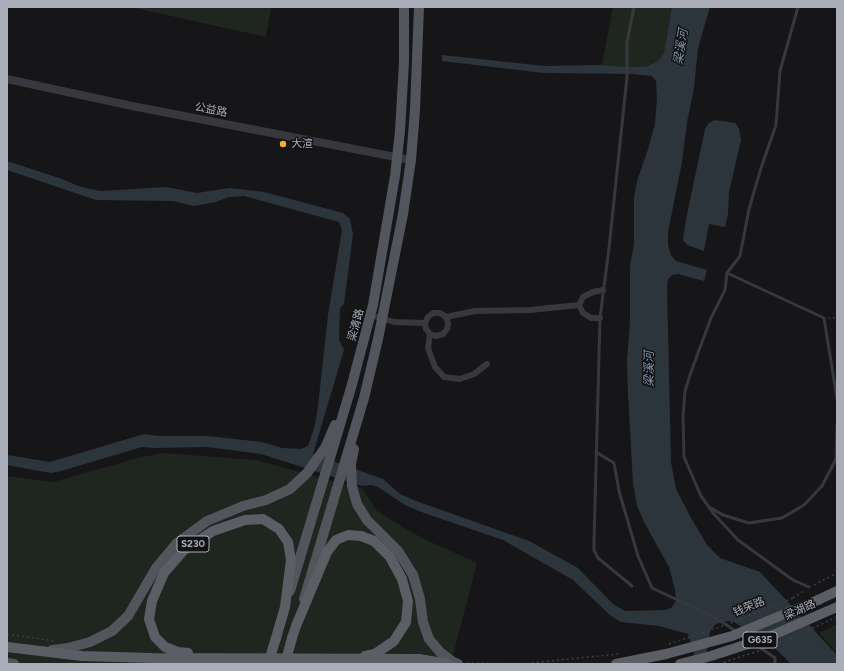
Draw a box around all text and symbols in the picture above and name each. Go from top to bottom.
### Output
water label: 梁溪河 [671,28,691,66]
street label: 公益路 [194,100,228,120]
place label: 大渲 [291,137,313,151]
marker: 大渲 [278,139,288,149]
street label: 梁清路 [345,307,367,343]
water label: 梁溪河 [642,351,656,387]
road number: S230 [177,536,209,552]
street label: 钱荣路 [731,595,767,619]
street label: 梁湖路 [782,597,818,623]
road number: G635 [743,632,777,648]

